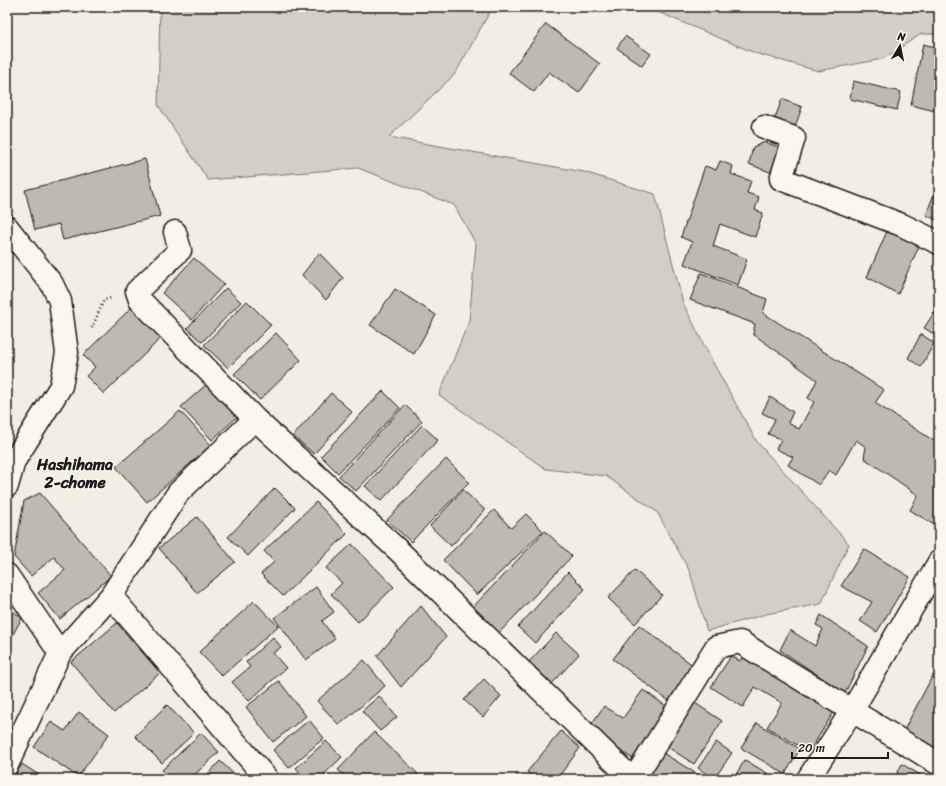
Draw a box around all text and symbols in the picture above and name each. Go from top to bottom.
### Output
north arrow [880,26,920,66]
text: N [895,26,907,47]
district label: Hashihama 2-chome [36,450,113,497]
scale bar [792,734,888,760]
text: 20 m [798,737,825,759]

